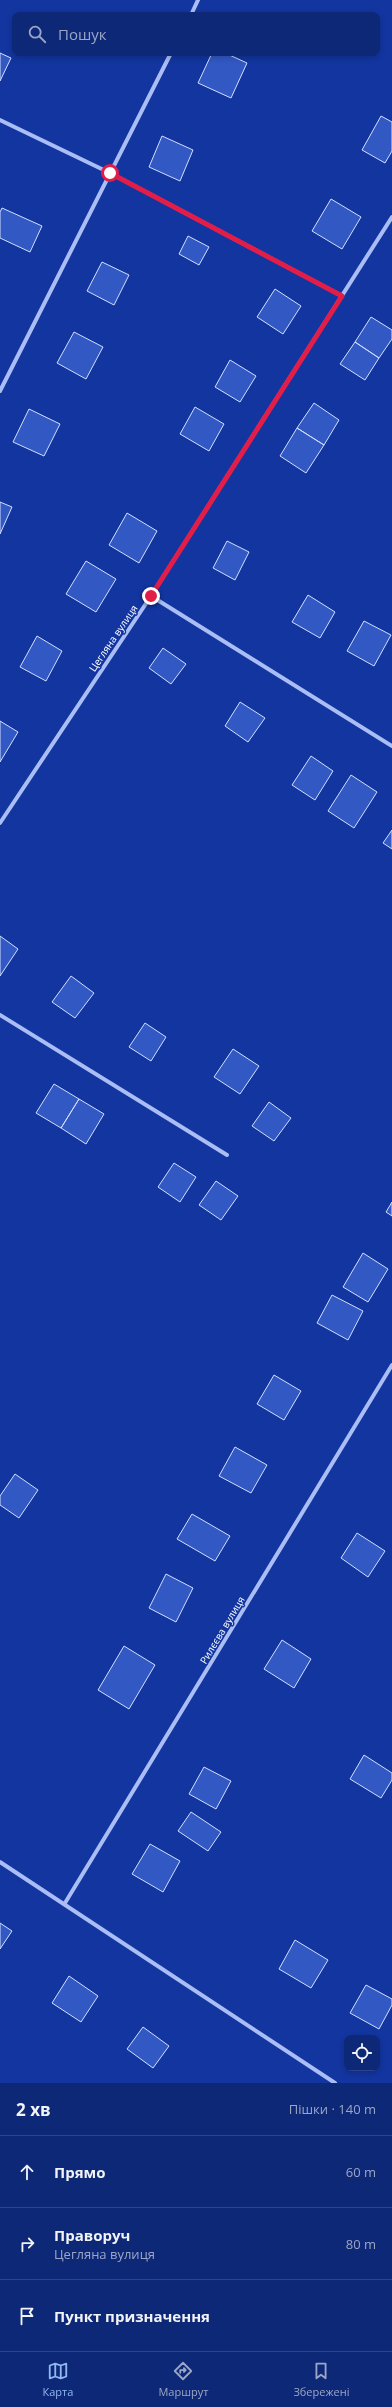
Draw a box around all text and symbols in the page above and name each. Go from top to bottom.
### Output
search box [12,12,380,56]
icon: search [26,23,48,45]
text: Пошук [58,24,107,44]
route start [101,164,119,182]
route end [142,587,160,605]
street label: Цегляна вулиця [85,602,141,674]
street label: Рилєєва вулиця [196,1594,248,1666]
map controls [344,2035,380,2071]
button: locate [344,2035,380,2071]
text: 2 хв [16,2098,51,2121]
text: Пішки · 140 m [289,2100,376,2118]
icon: ahead [16,2161,38,2183]
text: Прямо [54,2162,106,2182]
text: 60 m [346,2163,376,2181]
text: Праворуч [54,2225,130,2245]
icon: right [16,2233,38,2255]
text: 80 m [346,2235,376,2253]
text: Цегляна вулиця [54,2245,155,2263]
icon: arrive [16,2305,38,2327]
text: Пункт призначення [54,2306,210,2326]
tab: Карта [43,2360,73,2399]
tab: Маршрут [158,2360,208,2399]
tab: Збережені [293,2360,349,2399]

